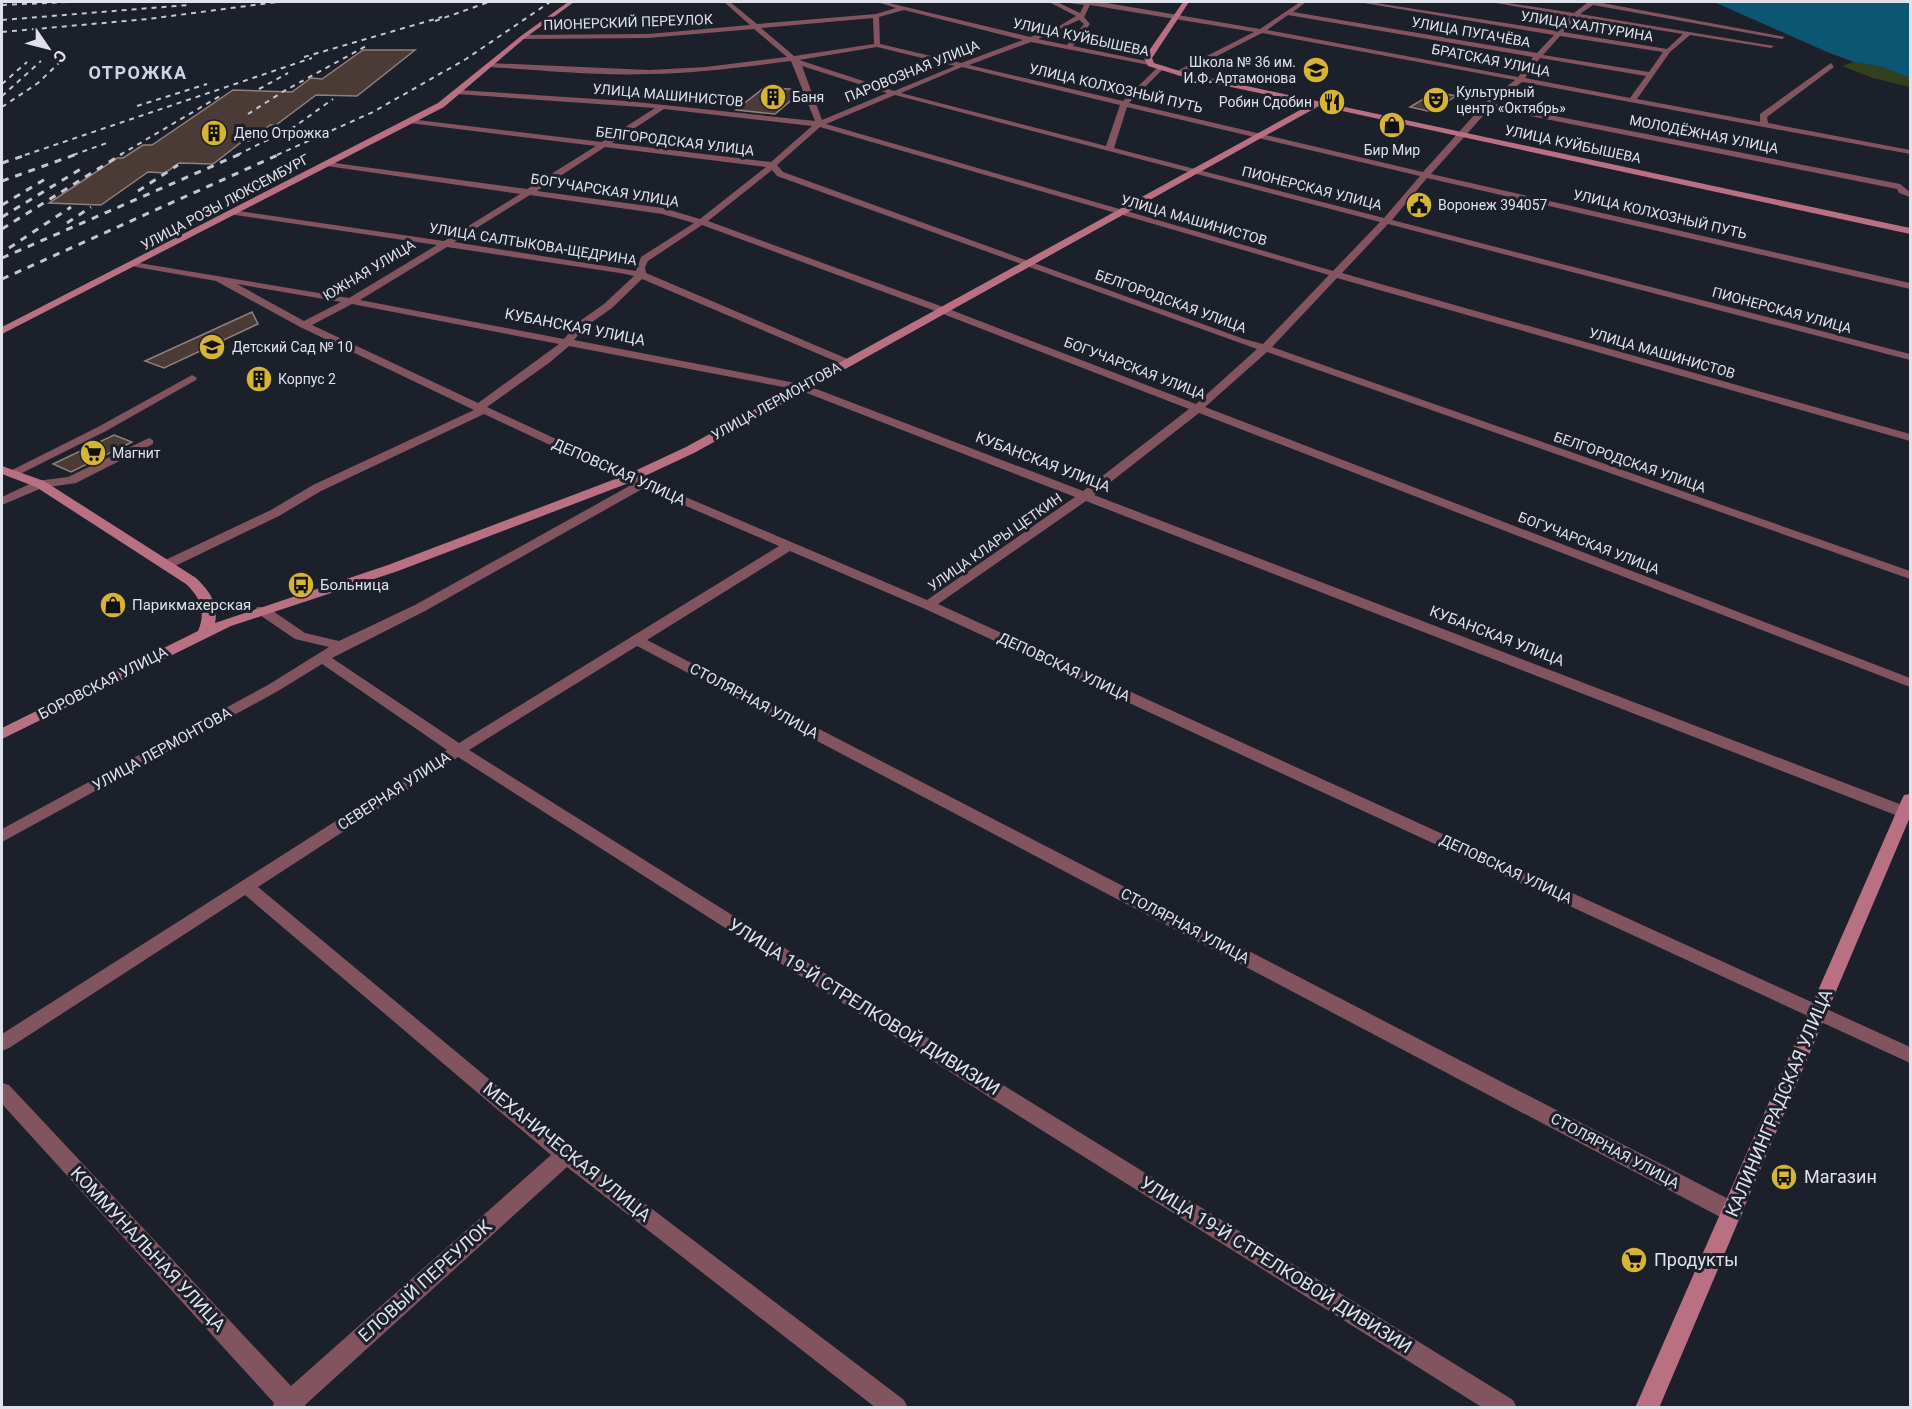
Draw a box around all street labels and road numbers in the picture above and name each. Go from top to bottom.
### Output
street label: УЛИЦА ХАЛТУРИНА [1519,8,1655,44]
street label: ПИОНЕРСКИЙ ПЕРЕУЛОК [543,11,713,33]
street label: УЛИЦА ПУГАЧЁВА [1410,14,1532,50]
street label: УЛИЦА КУЙБЫШЕВА [1011,15,1151,59]
street label: ПАРОВОЗНАЯ УЛИЦА [842,37,982,105]
street label: БРАТСКАЯ УЛИЦА [1430,41,1552,79]
street label: УЛИЦА КОЛХОЗНЫЙ ПУТЬ [1028,60,1205,116]
street label: УЛИЦА МАШИНИСТОВ [592,80,744,110]
street label: МОЛОДЁЖНАЯ УЛИЦА [1628,112,1780,156]
street label: УЛИЦА КУЙБЫШЕВА [1503,122,1643,166]
street label: БЕЛГОРОДСКАЯ УЛИЦА [595,123,755,159]
street label: УЛИЦА РОЗЫ ЛЮКСЕМБУРГ [138,151,312,253]
street label: ПИОНЕРСКАЯ УЛИЦА [1240,163,1384,213]
street label: БОГУЧАРСКАЯ УЛИЦА [530,170,680,210]
street label: УЛИЦА КОЛХОЗНЫЙ ПУТЬ [1572,186,1749,242]
street label: УЛИЦА МАШИНИСТОВ [1119,191,1269,249]
street label: УЛИЦА САЛТЫКОВА-ЩЕДРИНА [428,220,638,268]
street label: ЮЖНАЯ УЛИЦА [320,236,418,304]
street label: БЕЛГОРОДСКАЯ УЛИЦА [1093,266,1249,336]
street label: ПИОНЕРСКАЯ УЛИЦА [1710,284,1854,336]
street label: КУБАНСКАЯ УЛИЦА [503,305,647,349]
street label: УЛИЦА МАШИНИСТОВ [1587,324,1737,382]
street label: БОГУЧАРСКАЯ УЛИЦА [1062,334,1208,402]
street label: УЛИЦА ЛЕРМОНТОВА [709,359,843,443]
street label: КУБАНСКАЯ УЛИЦА [973,428,1113,496]
street label: БЕЛГОРОДСКАЯ УЛИЦА [1552,428,1708,496]
street label: ДЕПОВСКАЯ УЛИЦА [550,435,689,510]
street label: УЛИЦА КЛАРЫ ЦЕТКИН [925,490,1065,594]
street label: БОГУЧАРСКАЯ УЛИЦА [1516,509,1662,577]
street label: КУБАНСКАЯ УЛИЦА [1427,602,1567,670]
street label: ДЕПОВСКАЯ УЛИЦА [995,628,1133,706]
street label: БОРОВСКАЯ УЛИЦА [35,643,171,723]
street label: СТОЛЯРНАЯ УЛИЦА [687,659,822,743]
street label: УЛИЦА ЛЕРМОНТОВА [90,703,235,795]
street label: СЕВЕРНАЯ УЛИЦА [334,748,454,834]
street label: ДЕПОВСКАЯ УЛИЦА [1437,830,1575,908]
street label: СТОЛЯРНАЯ УЛИЦА [1118,884,1253,968]
street label: УЛИЦА 19-Й СТРЕЛКОВОЙ ДИВИЗИИ [725,914,1004,1099]
street label: КАЛИНИНГРАДСКАЯ УЛИЦА [1721,986,1836,1220]
street label: МЕХАНИЧЕСКАЯ УЛИЦА [479,1078,655,1226]
street label: СТОЛЯРНАЯ УЛИЦА [1548,1109,1683,1193]
street label: КОММУНАЛЬНАЯ УЛИЦА [67,1162,230,1336]
street label: УЛИЦА 19-Й СТРЕЛКОВОЙ ДИВИЗИИ [1137,1172,1416,1357]
street label: ЕЛОВЫЙ ПЕРЕУЛОК [354,1215,496,1346]

